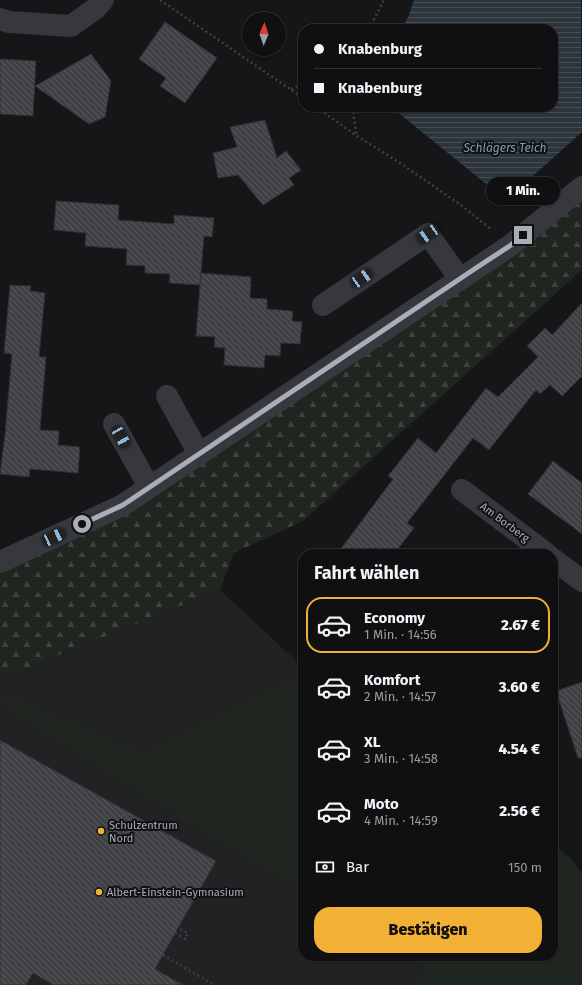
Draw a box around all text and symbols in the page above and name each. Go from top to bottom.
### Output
north arrow [242,12,286,56]
map controls [242,12,286,56]
text: Knabenburg [338,40,422,58]
text: Knabenburg [338,79,422,97]
water label: Schlägers Teich [462,141,547,155]
callout: 1 Min. [486,177,560,205]
text: 1 Min. [506,183,540,198]
car [415,222,441,246]
route end [514,226,532,244]
car [349,266,375,290]
car [110,424,132,450]
street label: Am Borberg [477,500,532,545]
route start [73,515,91,533]
car [41,526,67,548]
text: Fahrt wählen [314,562,419,584]
icon: car [316,607,352,643]
text: Economy [364,609,425,627]
text: 2.67 € [501,616,540,634]
text: 1 Min. · 14:56 [364,627,437,642]
icon: car [316,669,352,705]
text: Komfort [364,671,420,689]
text: 3.60 € [499,678,540,696]
text: 2 Min. · 14:57 [364,689,436,704]
icon: car [316,731,352,767]
text: XL [364,733,380,751]
text: 4.54 € [498,740,540,758]
text: 3 Min. · 14:58 [364,751,438,766]
icon: car [316,793,352,829]
text: Moto [364,795,399,813]
text: 2.56 € [499,802,540,820]
text: 4 Min. · 14:59 [364,813,438,828]
place label: Schulzentrum Nord [109,819,178,845]
marker: Schulzentrum Nord [96,826,106,836]
icon: cash [314,856,336,878]
text: Bar [346,858,369,876]
text: 150 m [508,860,542,875]
place label: Albert-Einstein-Gymnasium [107,886,244,899]
marker: Albert-Einstein-Gymnasium [94,887,104,897]
button: Bestätigen [314,907,542,953]

